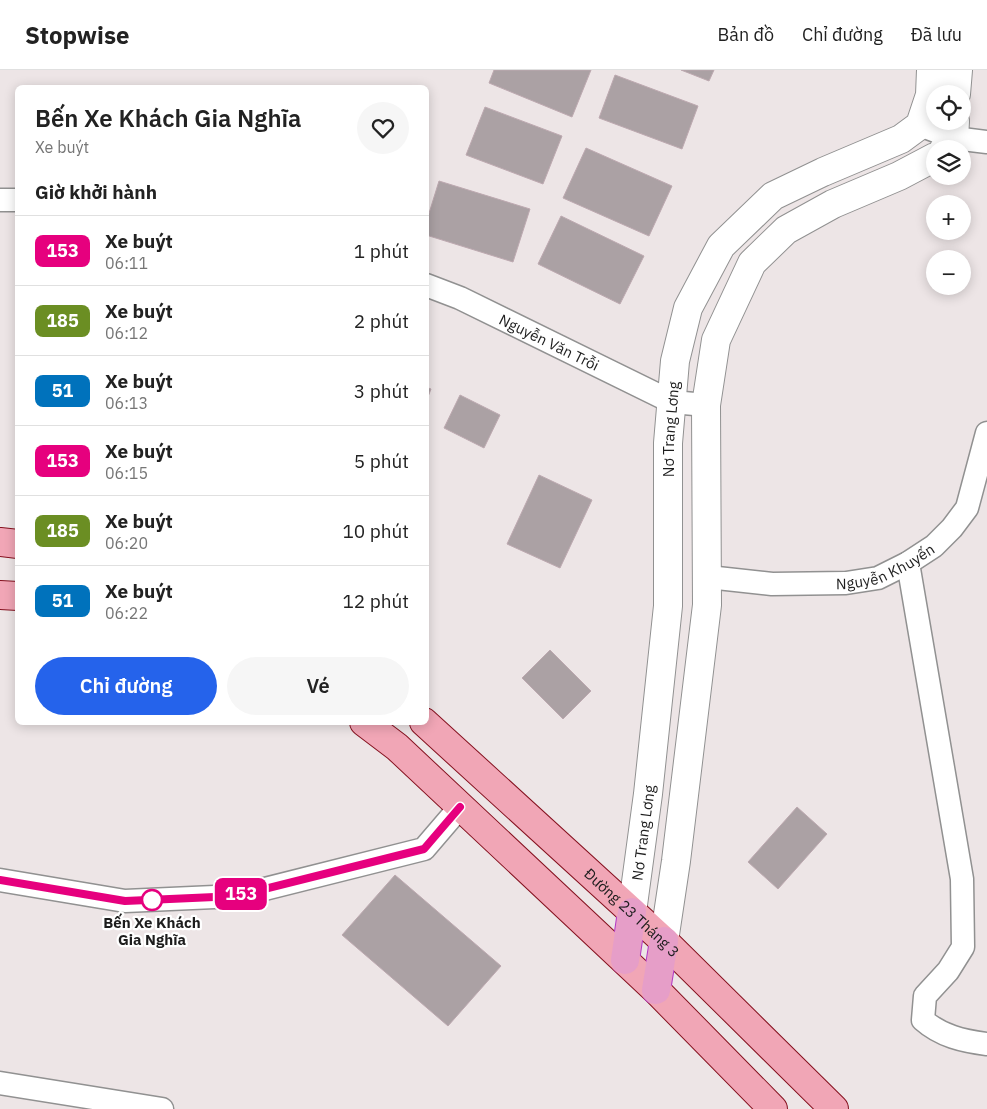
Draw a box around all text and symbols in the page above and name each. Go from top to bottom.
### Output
text: Stopwise [25,19,129,51]
text: Bản đồ [718,23,774,46]
text: Chỉ đường [802,23,883,46]
text: Đã lưu [911,23,962,46]
map controls [926,85,971,295]
button: locate [926,85,971,130]
text: Bến Xe Khách Gia Nghĩa [35,102,302,134]
button: heart [357,102,409,154]
text: Xe buýt [35,137,89,157]
button: layers [926,140,971,185]
text: Giờ khởi hành [35,180,157,204]
button: + [926,195,971,240]
text: Xe buýt [105,229,173,253]
text: 153 [46,239,79,262]
text: 1 phút [354,239,409,263]
button: − [926,250,971,295]
text: 06:11 [105,253,148,273]
text: Xe buýt [105,299,173,323]
text: 185 [46,309,79,332]
text: 2 phút [354,309,409,333]
street label: Nguyễn Văn Trỗi [496,309,603,374]
text: 06:12 [105,323,148,343]
text: Xe buýt [105,369,173,393]
text: 51 [52,379,73,402]
text: 3 phút [354,379,409,403]
street label: Nơ Trang Lơng [659,380,683,477]
text: 06:13 [105,393,148,413]
text: Xe buýt [105,439,173,463]
text: 153 [46,449,79,472]
text: 5 phút [354,449,409,473]
text: 06:15 [105,463,148,483]
text: Xe buýt [105,509,173,533]
text: 185 [46,519,79,542]
text: 10 phút [342,519,409,543]
text: 06:20 [105,533,148,553]
street label: Nguyễn Khuyến [836,539,938,593]
text: Xe buýt [105,579,173,603]
text: 51 [52,589,73,612]
text: 12 phút [342,589,409,613]
text: 06:22 [105,603,148,623]
button: Chỉ đường [35,657,217,715]
button: Vé [227,657,409,715]
street label: Nơ Trang Lơng [627,784,658,882]
street label: Đường 23 Tháng 3 [581,864,684,961]
line badge: 153 [212,878,270,910]
text: 153 [225,882,257,905]
marker: Bến Xe Khách Gia Nghĩa [141,889,163,911]
place label: Bến Xe Khách Gia Nghĩa [103,913,201,949]

